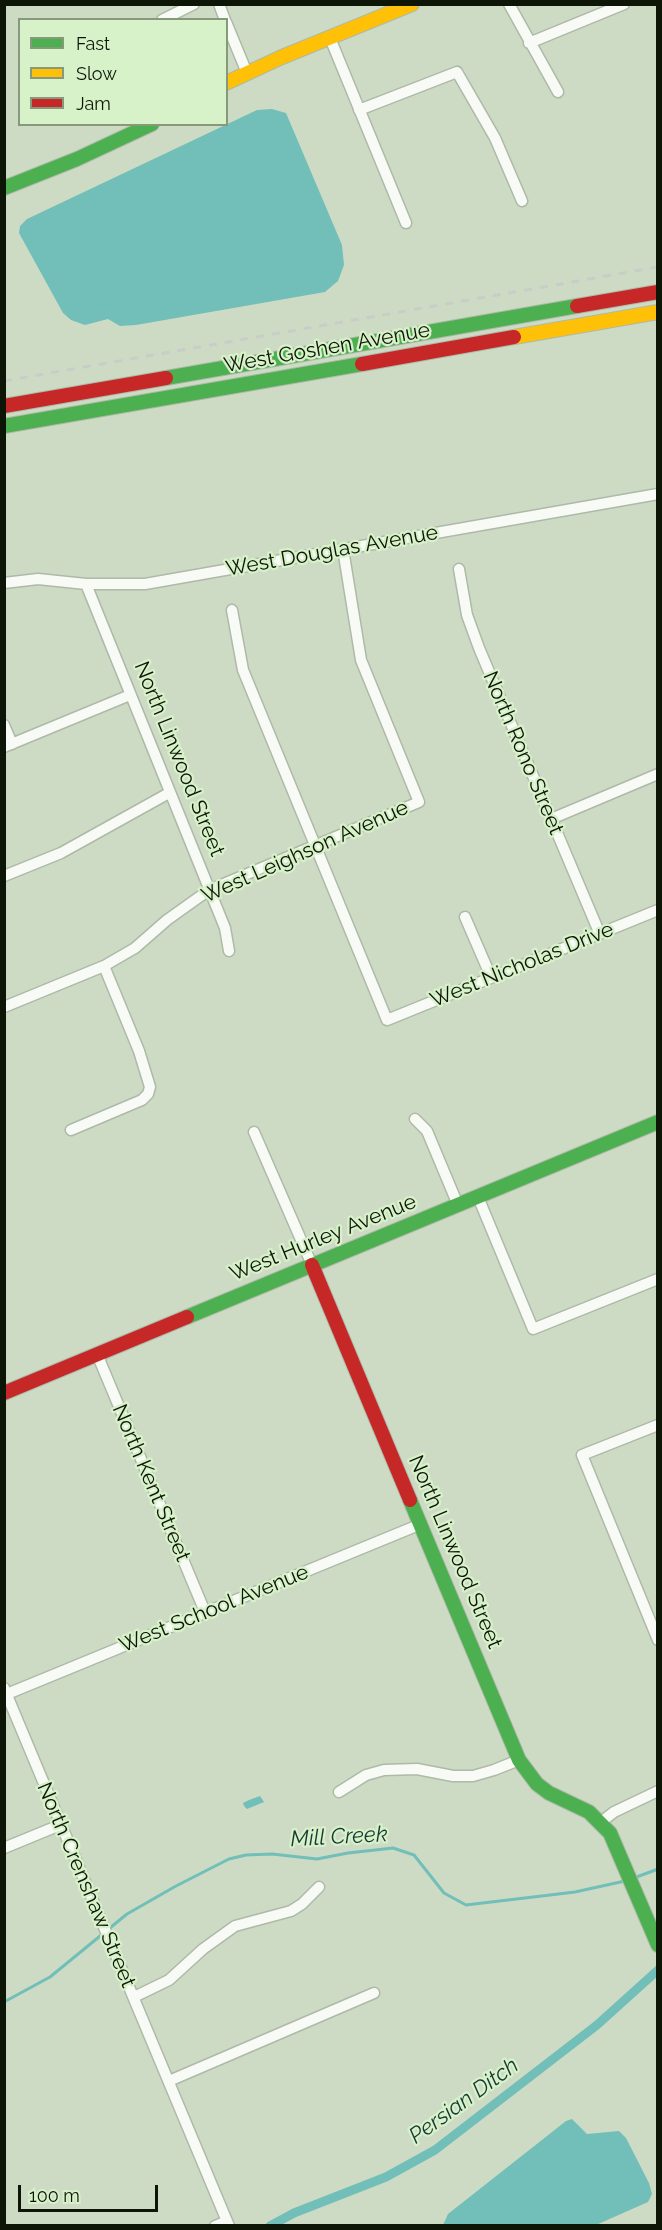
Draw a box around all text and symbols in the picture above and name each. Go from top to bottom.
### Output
legend [18,18,228,126]
text: Fast [76,33,110,54]
text: Slow [76,63,117,84]
text: Jam [76,93,111,114]
street label: West Goshen Avenue [222,317,432,379]
street label: West Douglas Avenue [224,520,440,582]
street label: North Linwood Street [128,658,230,860]
street label: North Rono Street [477,668,569,838]
street label: West Leighson Avenue [198,795,412,909]
street label: West Nicholas Drive [427,917,617,1013]
street label: West Hurley Avenue [226,1189,420,1287]
street label: North Kent Street [106,1401,196,1565]
street label: North Linwood Street [403,1451,507,1653]
street label: West School Avenue [116,1560,312,1658]
street label: North Crenshaw Street [31,1779,141,1991]
water label: Mill Creek [290,1821,388,1853]
water label: Persian Ditch [404,2052,524,2150]
scale bar [21,2173,160,2211]
text: 100 m [29,2185,80,2206]

